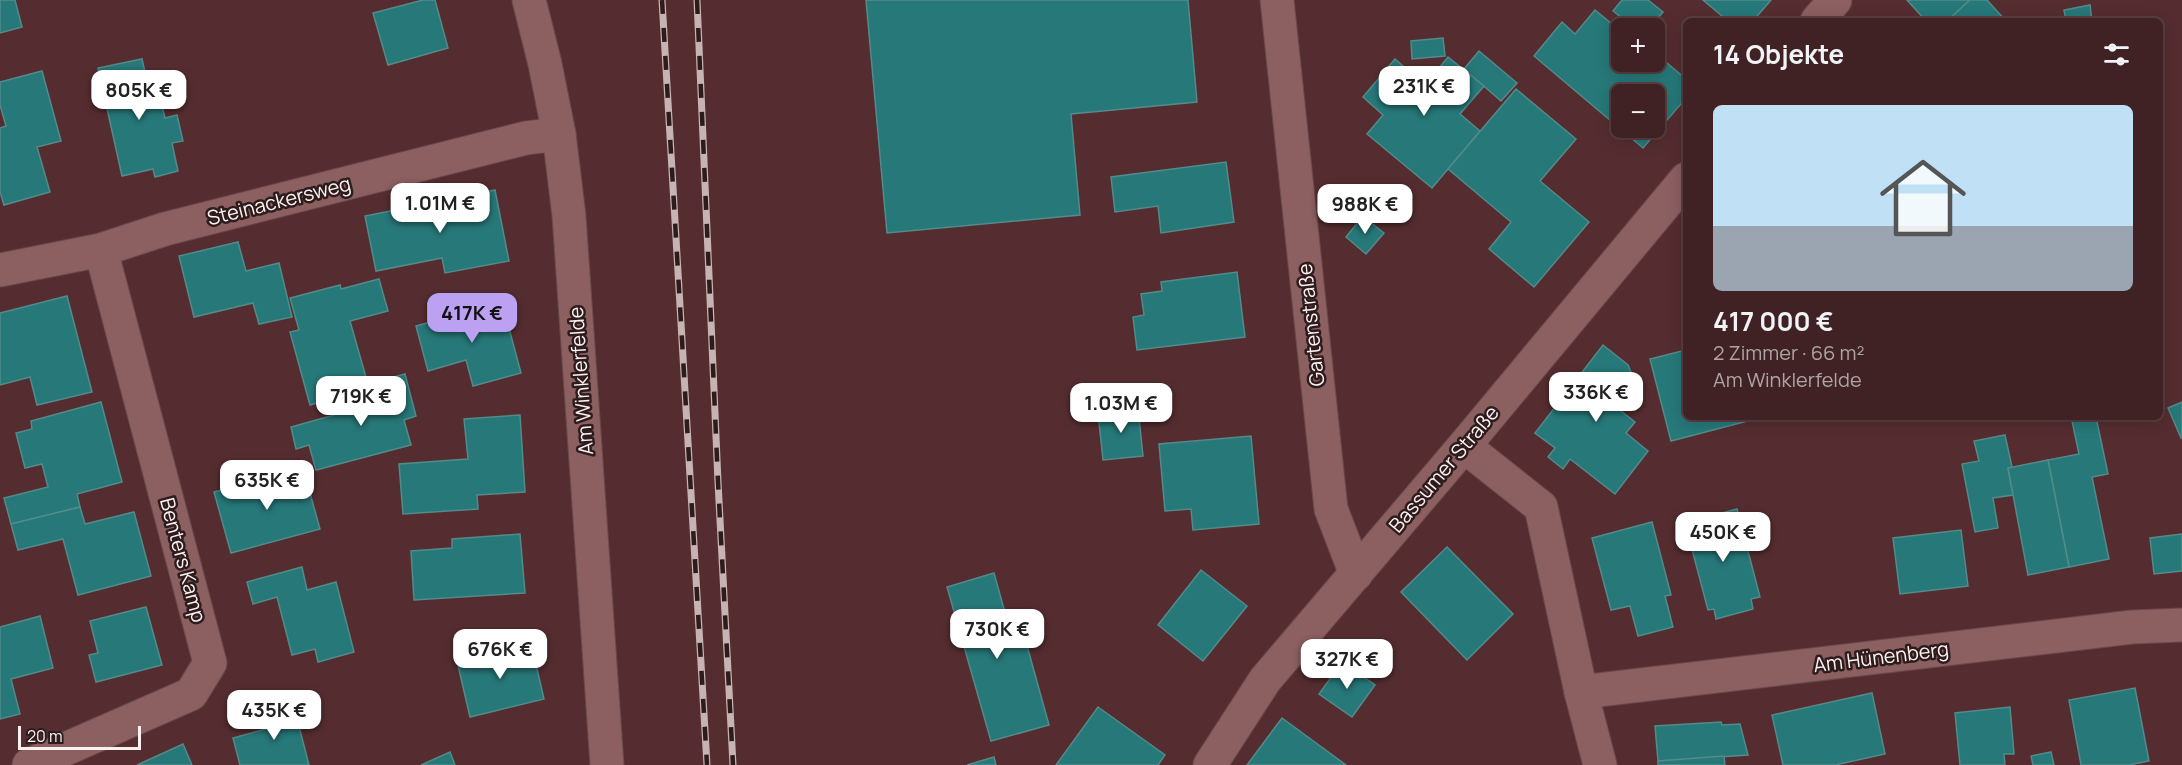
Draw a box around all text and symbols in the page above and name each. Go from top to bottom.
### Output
map controls [1611,18,1665,138]
button: + [1611,18,1665,72]
text: 14 Objekte [1713,36,1844,72]
icon: filters [2100,38,2133,71]
pin: 231K € [1375,66,1473,117]
pin: 805K € [90,70,188,121]
text: 231K € [1393,72,1455,99]
text: 805K € [105,76,173,103]
button: − [1611,84,1665,138]
icon: home [1869,144,1977,252]
street label: Steinackersweg [204,170,354,231]
pin: 1.01M € [385,183,495,234]
pin: 988K € [1316,184,1414,235]
text: 1.01M € [405,189,475,216]
text: 988K € [1331,190,1399,217]
street label: Gartenstraße [1291,262,1330,388]
pin: 417K € [423,293,521,344]
text: 417K € [441,299,503,326]
text: 417 000 € [1713,303,1834,339]
street label: Am Winklerfelde [562,306,599,456]
text: 2 Zimmer · 66 m² [1713,339,1864,366]
text: Am Winklerfelde [1713,366,1862,393]
pin: 336K € [1547,372,1645,423]
pin: 719K € [312,376,410,427]
text: 336K € [1563,378,1629,405]
text: 719K € [330,382,392,409]
pin: 1.03M € [1066,383,1176,434]
text: 1.03M € [1084,389,1158,416]
street label: Bassumer Straße [1383,399,1505,538]
pin: 635K € [218,460,316,511]
text: 635K € [234,466,300,493]
street label: Benters Kamp [154,495,213,625]
pin: 450K € [1674,512,1772,563]
text: 450K € [1689,518,1757,545]
pin: 730K € [948,609,1046,660]
text: 730K € [964,615,1030,642]
pin: 676K € [451,629,549,680]
text: 676K € [467,635,533,662]
street label: Am Hünenberg [1812,635,1950,678]
pin: 327K € [1298,639,1396,690]
text: 327K € [1315,645,1379,672]
pin: 435K € [225,690,323,741]
text: 435K € [241,696,307,723]
scale bar [18,723,141,750]
text: 20 m [27,725,63,747]

